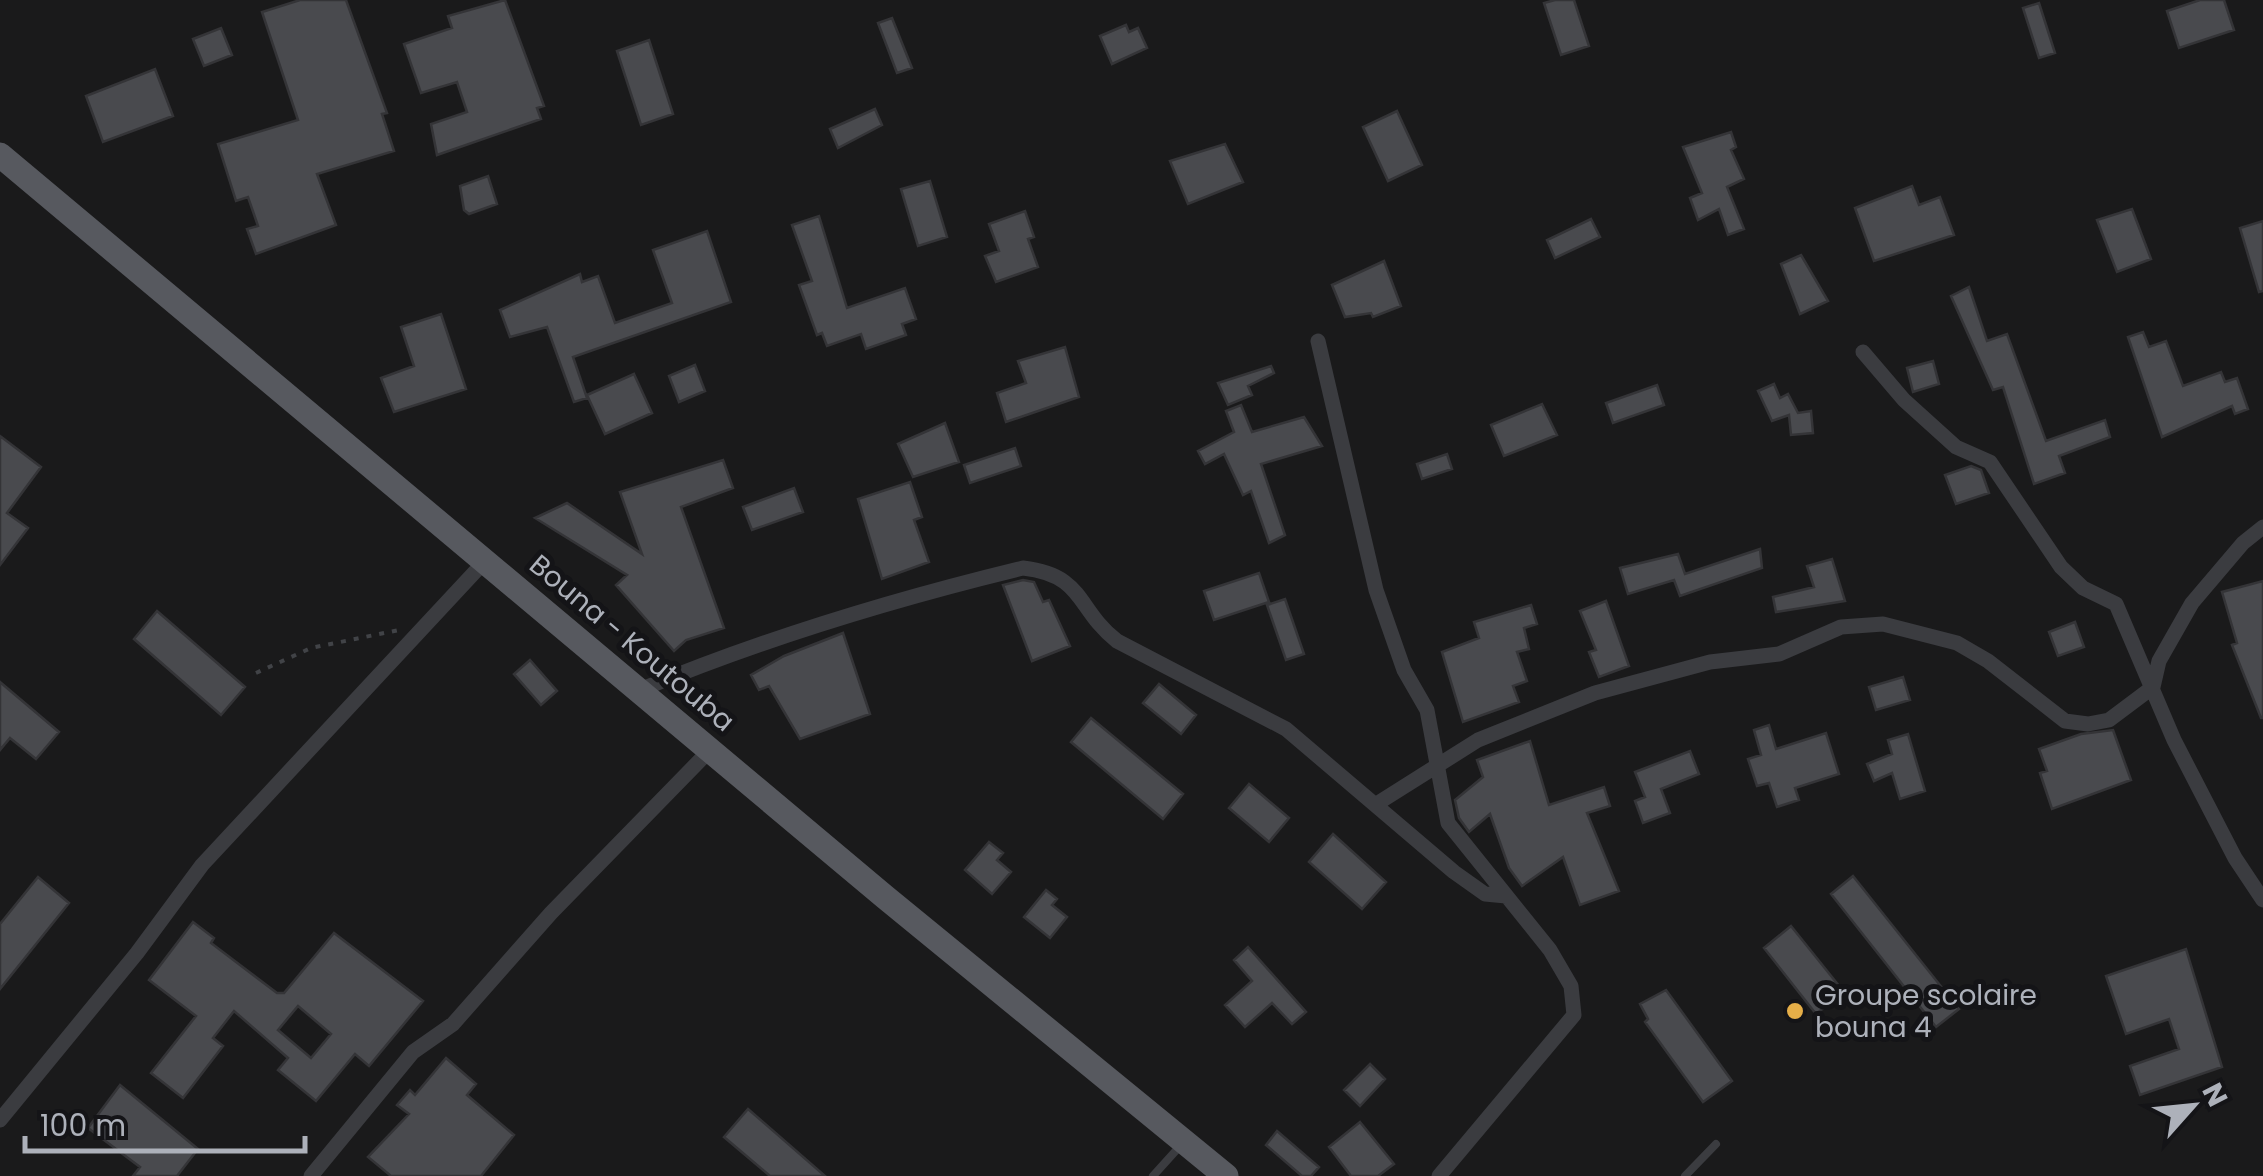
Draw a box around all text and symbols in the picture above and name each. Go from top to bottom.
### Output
street label: Bouna - Koutouba [521,546,743,740]
place label: Groupe scolaire bouna 4 [1815,976,2037,1047]
marker: Groupe scolaire bouna 4 [1784,1000,1806,1022]
north arrow [2143,1056,2243,1156]
text: N [2193,1077,2237,1113]
scale bar [25,1091,305,1153]
text: 100 m [40,1104,126,1147]

